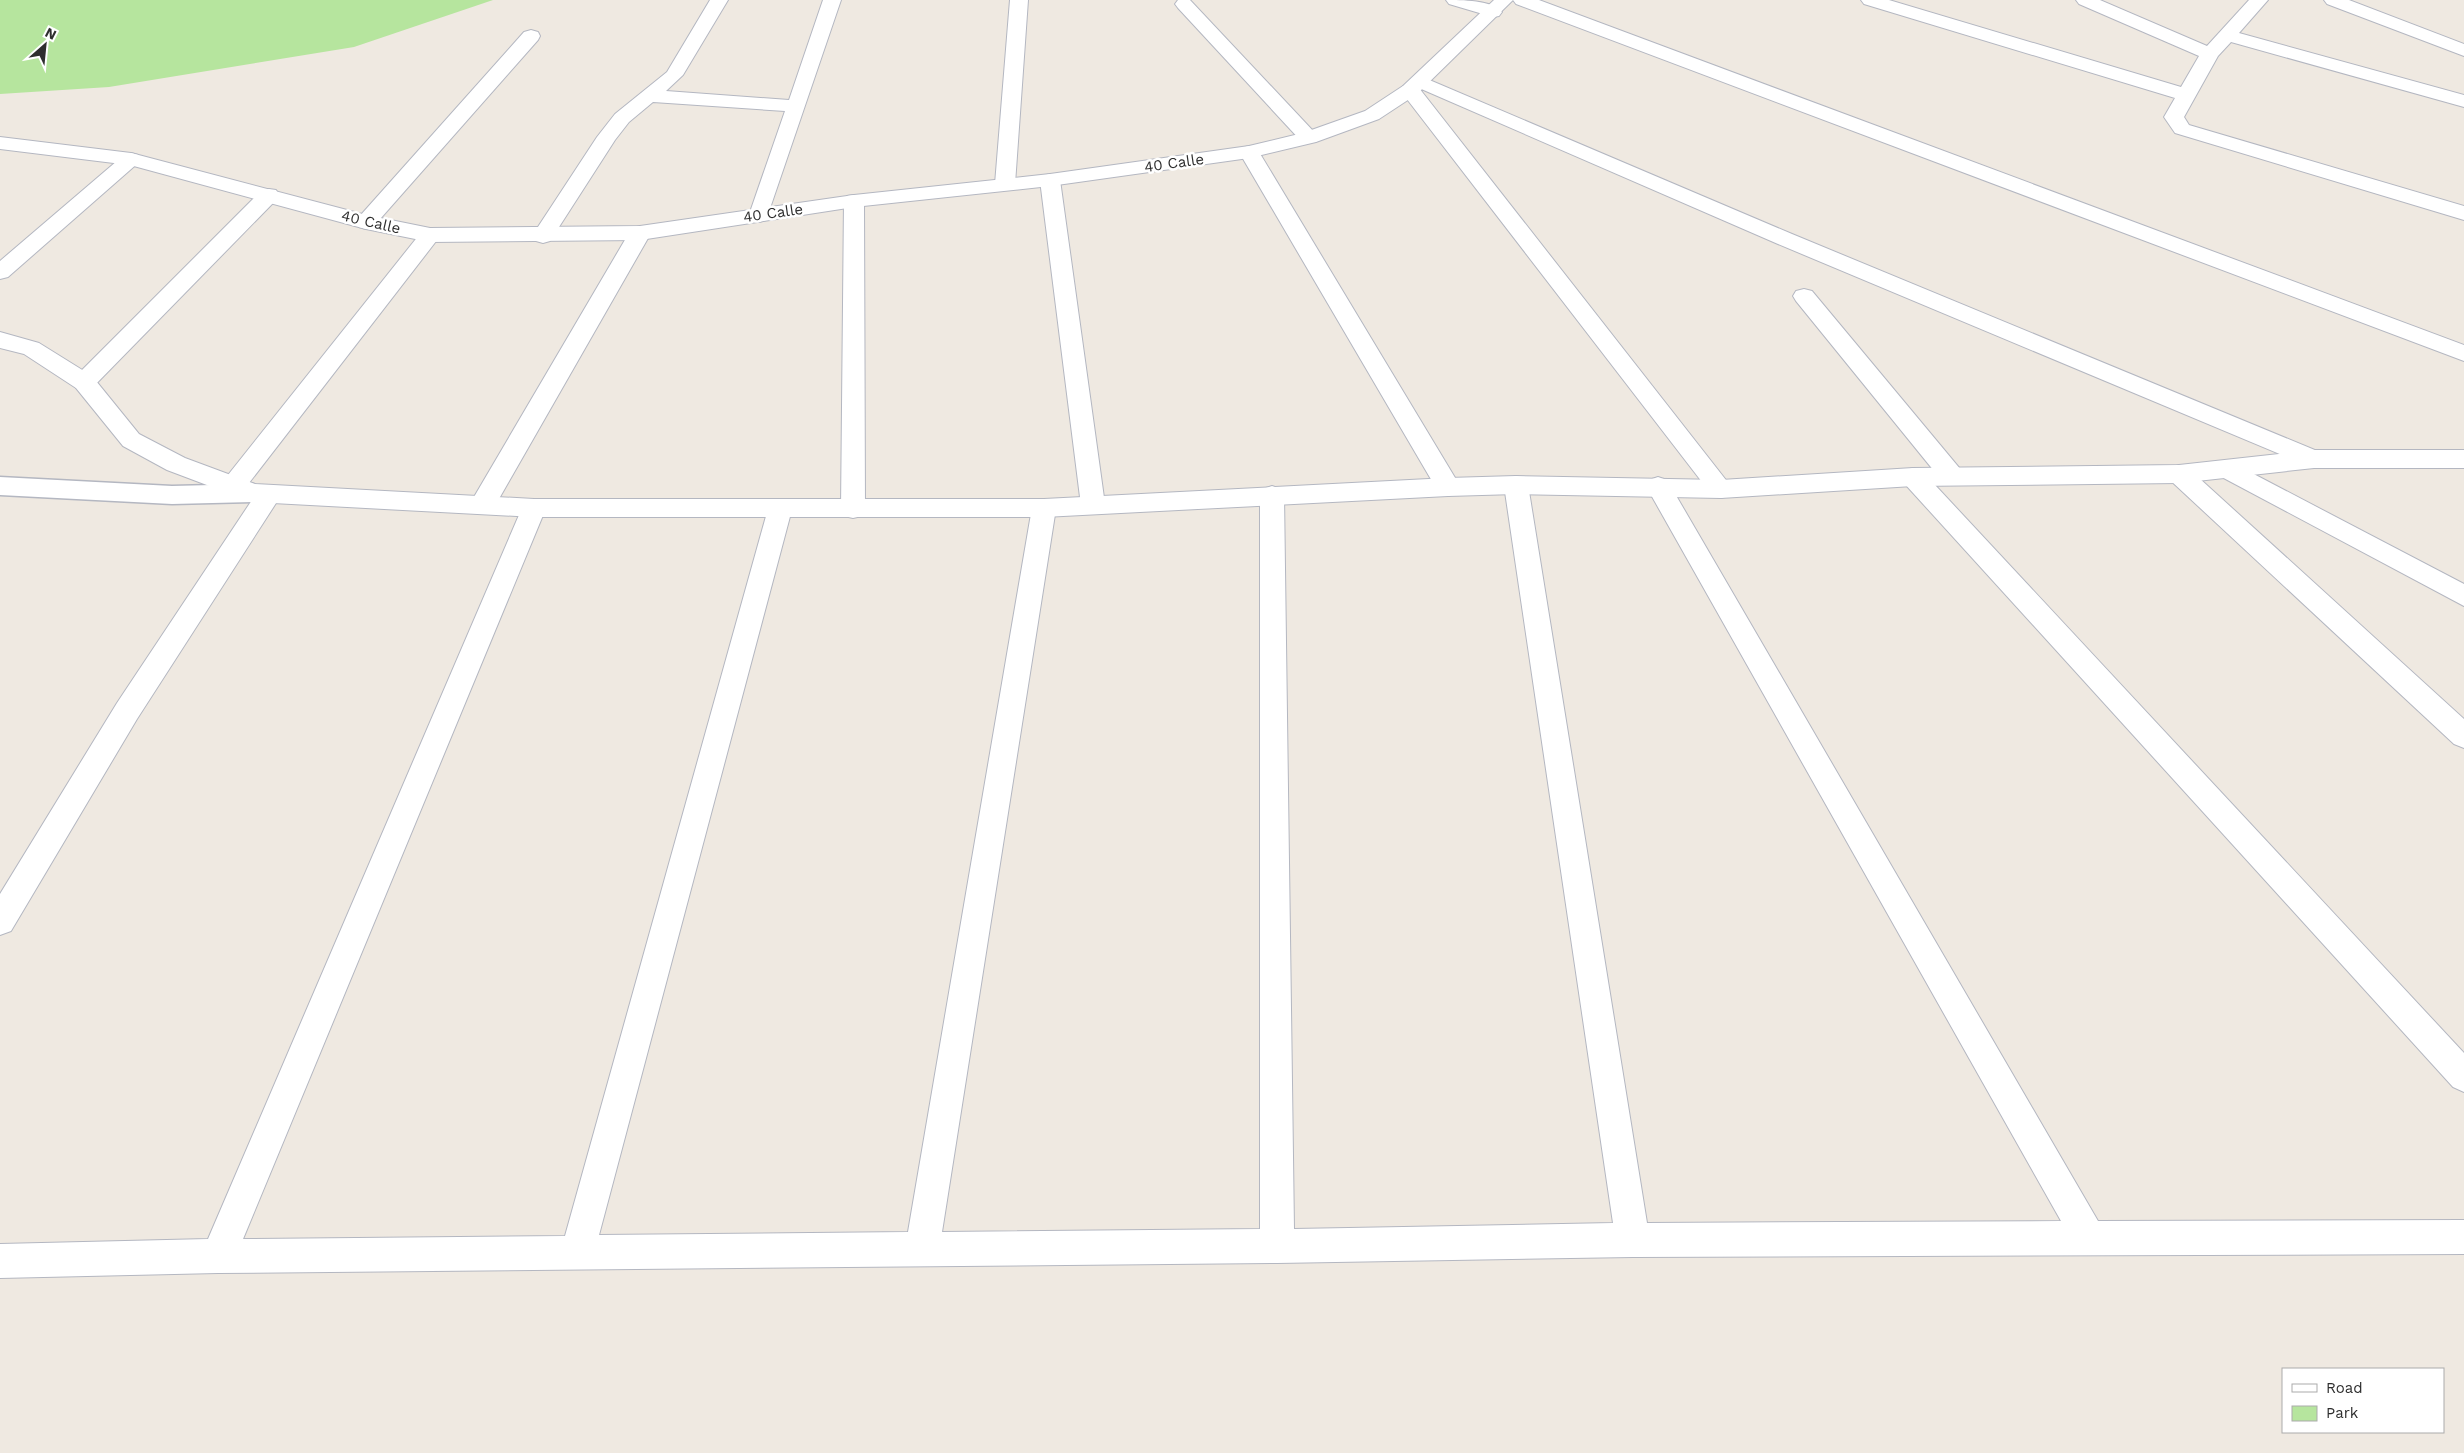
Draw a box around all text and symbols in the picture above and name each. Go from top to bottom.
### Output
north arrow [20,20,70,70]
text: N [43,24,59,43]
street label: 40 Calle [1143,150,1205,176]
street label: 40 Calle [742,200,804,226]
street label: 40 Calle [340,206,402,238]
legend [2282,1368,2444,1433]
text: Road [2326,1379,2363,1397]
text: Park [2326,1404,2359,1422]

